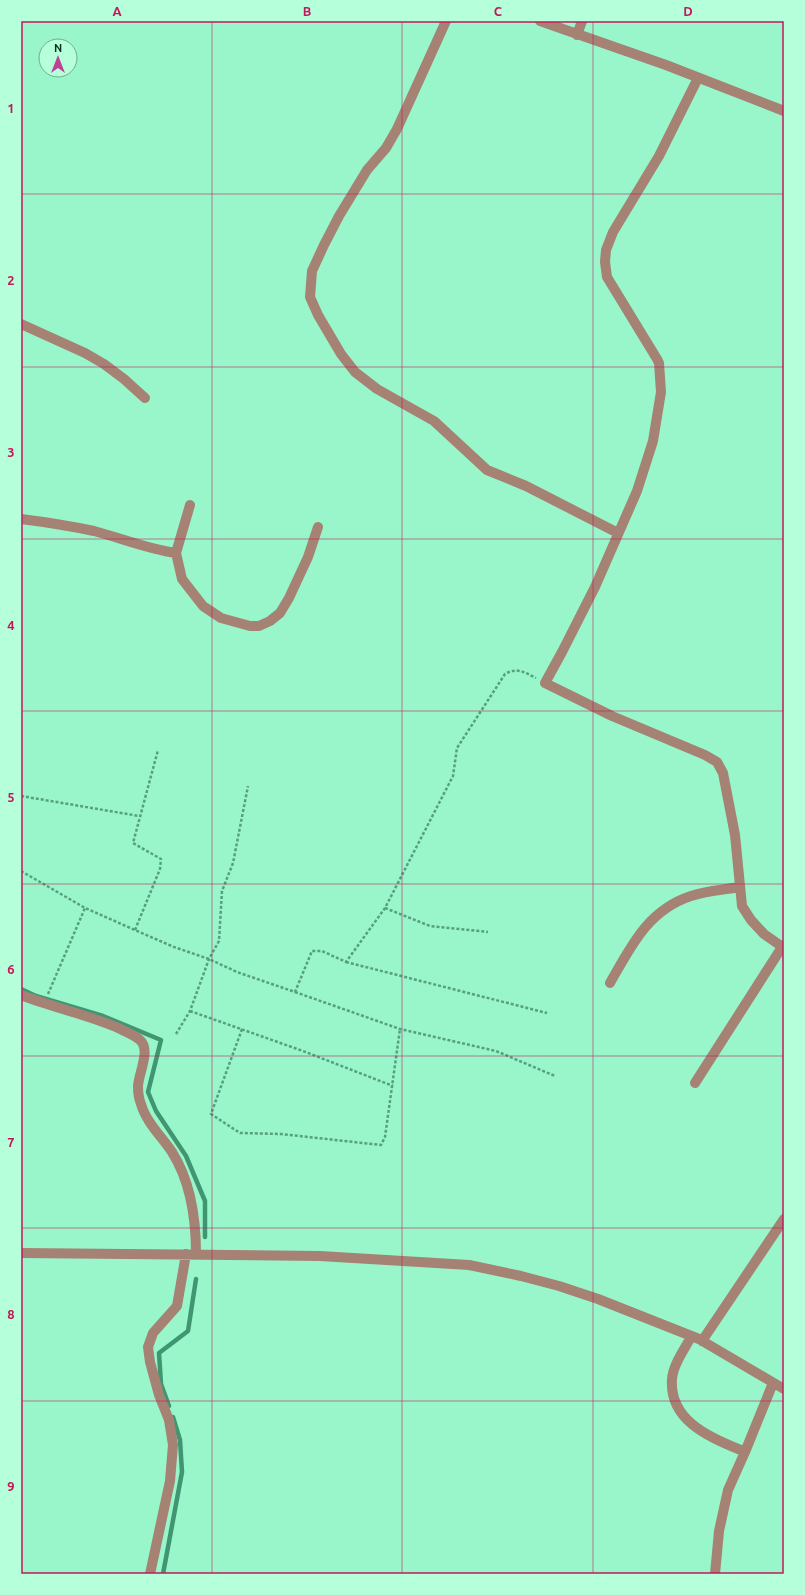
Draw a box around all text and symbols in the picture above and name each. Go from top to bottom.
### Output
text: A [112,4,122,18]
text: B [303,4,312,18]
text: C [494,4,503,18]
text: D [683,4,693,18]
north arrow [38,38,78,78]
text: N [54,42,62,54]
text: 1 [7,101,15,115]
text: 2 [7,273,15,287]
text: 3 [7,445,15,459]
text: 4 [7,618,15,632]
text: 5 [7,790,15,804]
text: 6 [7,962,15,976]
text: 7 [7,1135,15,1149]
text: 8 [7,1307,15,1321]
text: 9 [7,1479,15,1493]

